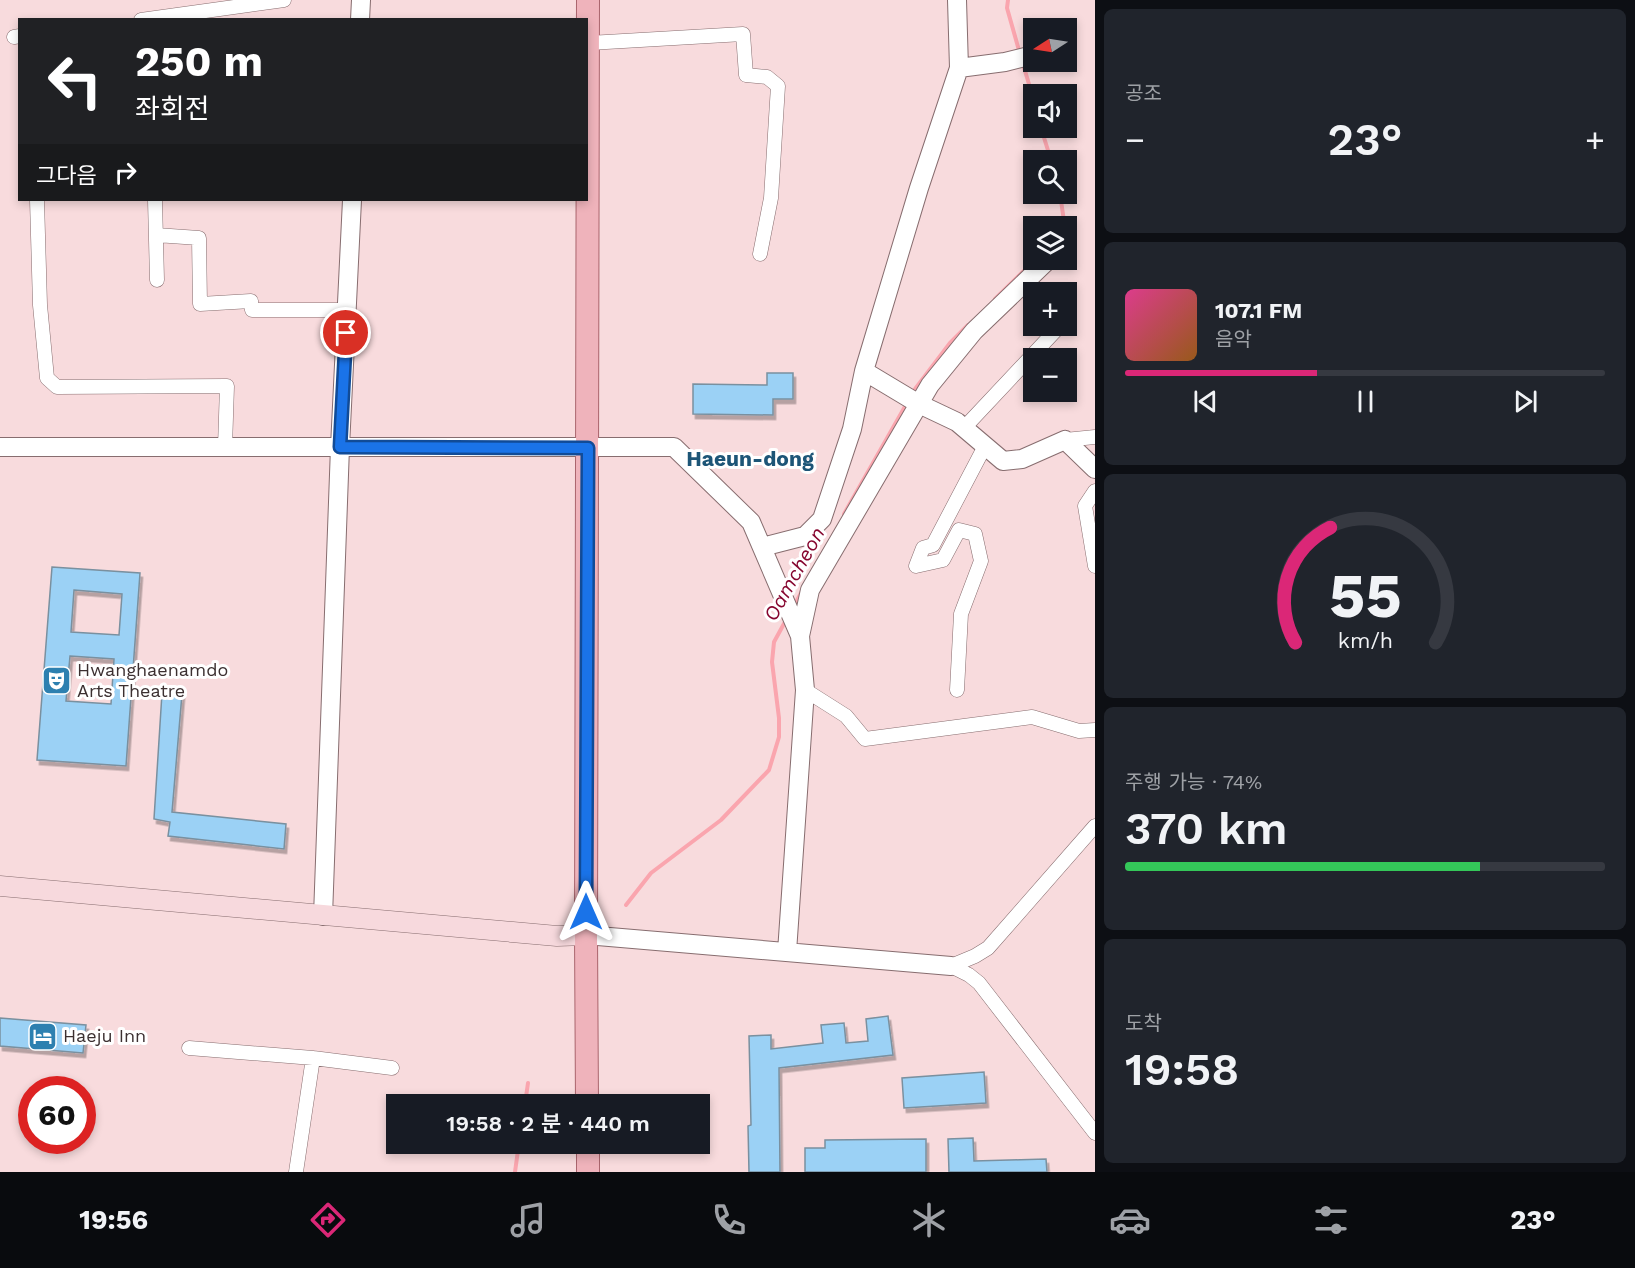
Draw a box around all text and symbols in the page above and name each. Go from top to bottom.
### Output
north arrow [1023,18,1077,72]
map controls [1023,18,1077,402]
text: 250 m [135,37,263,86]
icon: left [36,42,114,120]
text: 공조 [1125,81,1162,105]
button: sound [1023,84,1077,138]
text: 좌회전 [135,93,210,125]
text: 23° [1328,113,1402,166]
text: − [1125,120,1145,159]
text: + [1585,120,1605,159]
button: search [1023,150,1077,204]
icon: right [109,156,142,189]
text: 그다음 [36,163,97,188]
button: layers [1023,216,1077,270]
button: + [1023,282,1077,336]
text: 107.1 FM [1215,298,1302,323]
pin [320,307,371,358]
icon: arrive [329,316,362,349]
text: 음악 [1215,327,1252,351]
button: − [1023,348,1077,402]
icon: previous [1189,385,1222,418]
icon: pause [1349,385,1382,418]
icon: next [1509,385,1542,418]
district label: Haeun-dong [686,446,814,471]
water label: Oamcheon [758,523,830,625]
text: 55 [1329,559,1401,632]
text: km/h [1337,628,1393,653]
place label: Hwanghaenamdo Arts Theatre [77,659,228,701]
theatre icon: Hwanghaenamdo Arts Theatre [40,664,72,696]
text: 주행 가능 · 74% [1125,770,1262,794]
text: 370 km [1125,802,1288,855]
position arrow [554,880,618,944]
text: 도착 [1125,1011,1162,1035]
hotel icon: Haeju Inn [26,1020,58,1052]
place label: Haeju Inn [63,1025,146,1046]
text: 19:58 [1125,1043,1239,1096]
speed limit sign: 60 [18,1076,96,1154]
text: 19:58 · 2 분 · 440 m [446,1111,650,1136]
icon: directions [307,1199,349,1241]
icon: music [507,1199,549,1241]
icon: phone [708,1199,750,1241]
icon: climate [908,1199,950,1241]
icon: car [1109,1199,1151,1241]
icon: filters [1310,1199,1352,1241]
text: 19:56 [79,1204,148,1236]
text: 23° [1510,1204,1556,1236]

